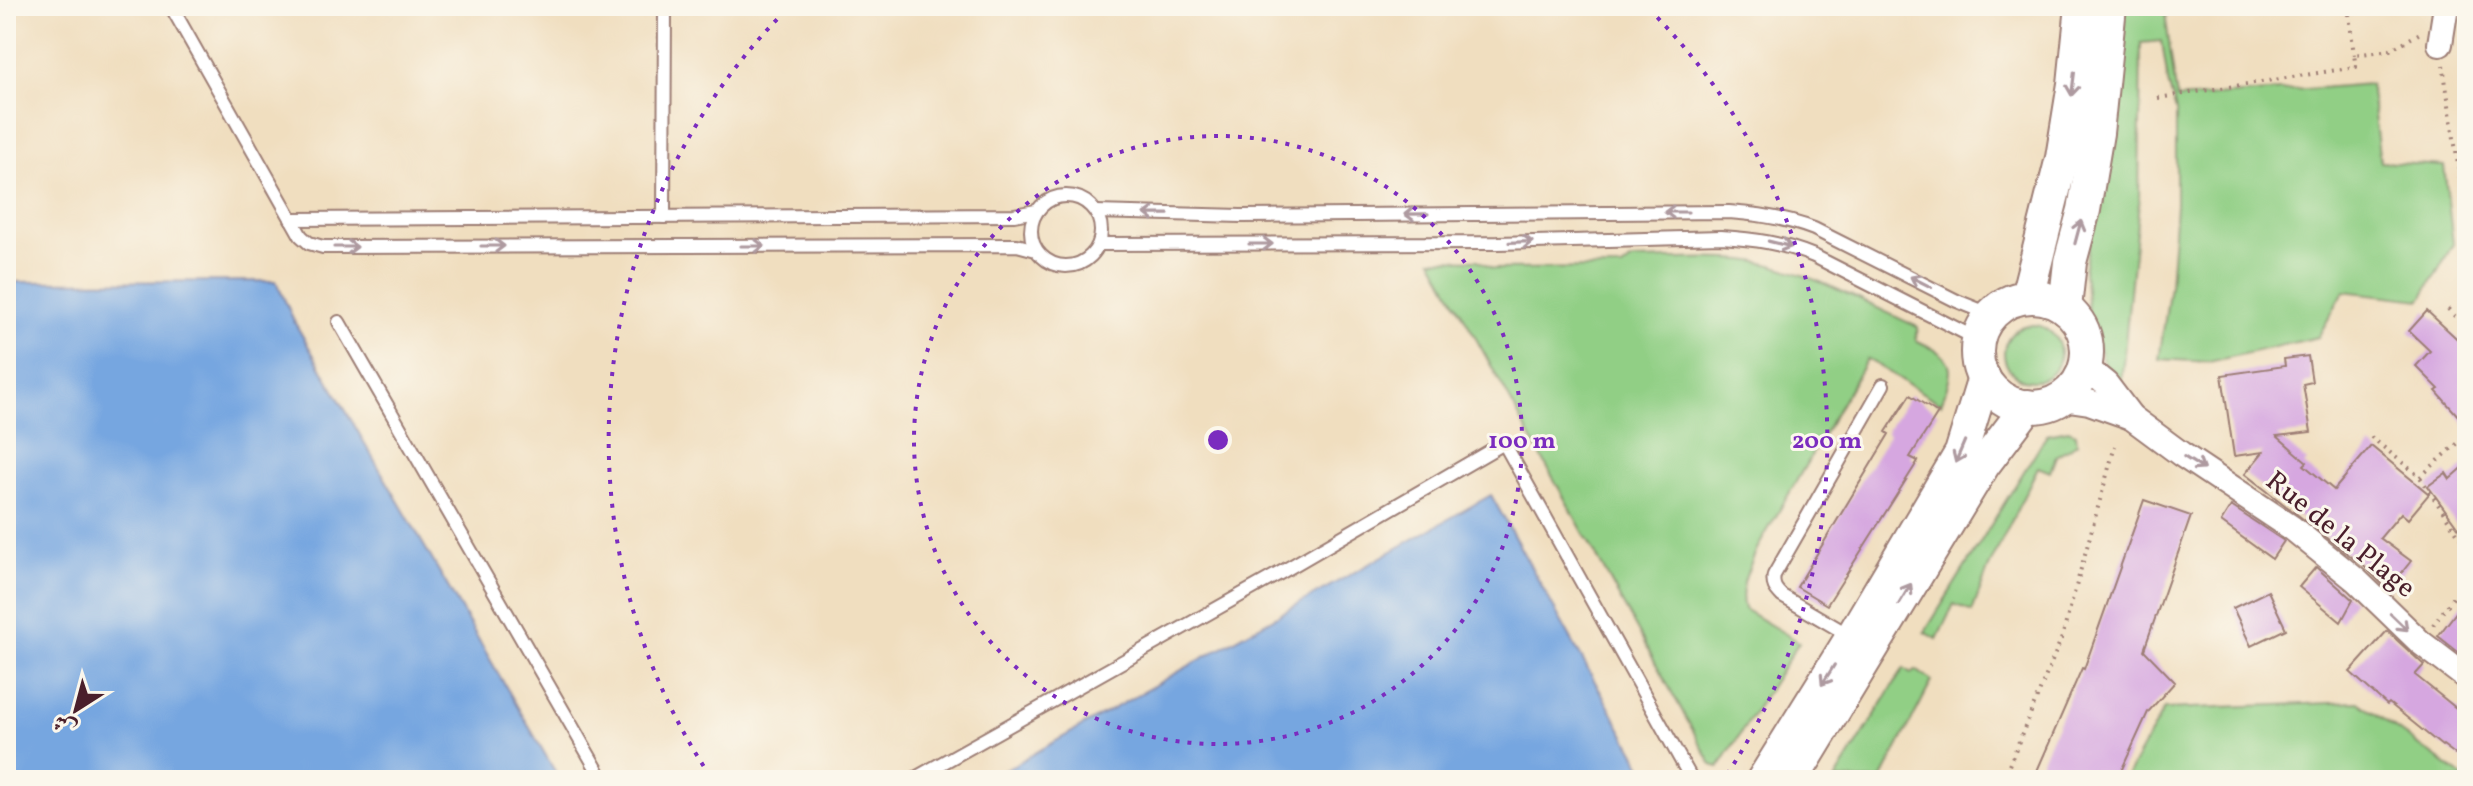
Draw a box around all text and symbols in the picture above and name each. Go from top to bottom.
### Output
one-way arrow [2066,70,2081,96]
one-way arrow [1663,204,1690,220]
one-way arrow [1143,206,1170,222]
one-way arrow [1403,206,1430,222]
one-way arrow [2072,219,2087,245]
one-way arrow [1507,235,1534,250]
one-way arrow [1247,236,1274,252]
one-way arrow [479,238,506,254]
one-way arrow [739,238,766,254]
one-way arrow [1767,238,1793,253]
one-way arrow [332,239,359,255]
one-way arrow [1910,273,1934,289]
text: 100 m [1488,425,1556,459]
text: 200 m [1792,425,1862,459]
centre of rings [1204,426,1232,454]
one-way arrow [1951,439,1966,463]
one-way arrow [2182,455,2205,471]
street label: Rue de la Plage [2257,462,2423,608]
one-way arrow [1898,583,1914,606]
one-way arrow [2389,612,2409,631]
one-way arrow [1819,664,1836,686]
north arrow [36,670,116,750]
text: ش [48,705,84,743]

